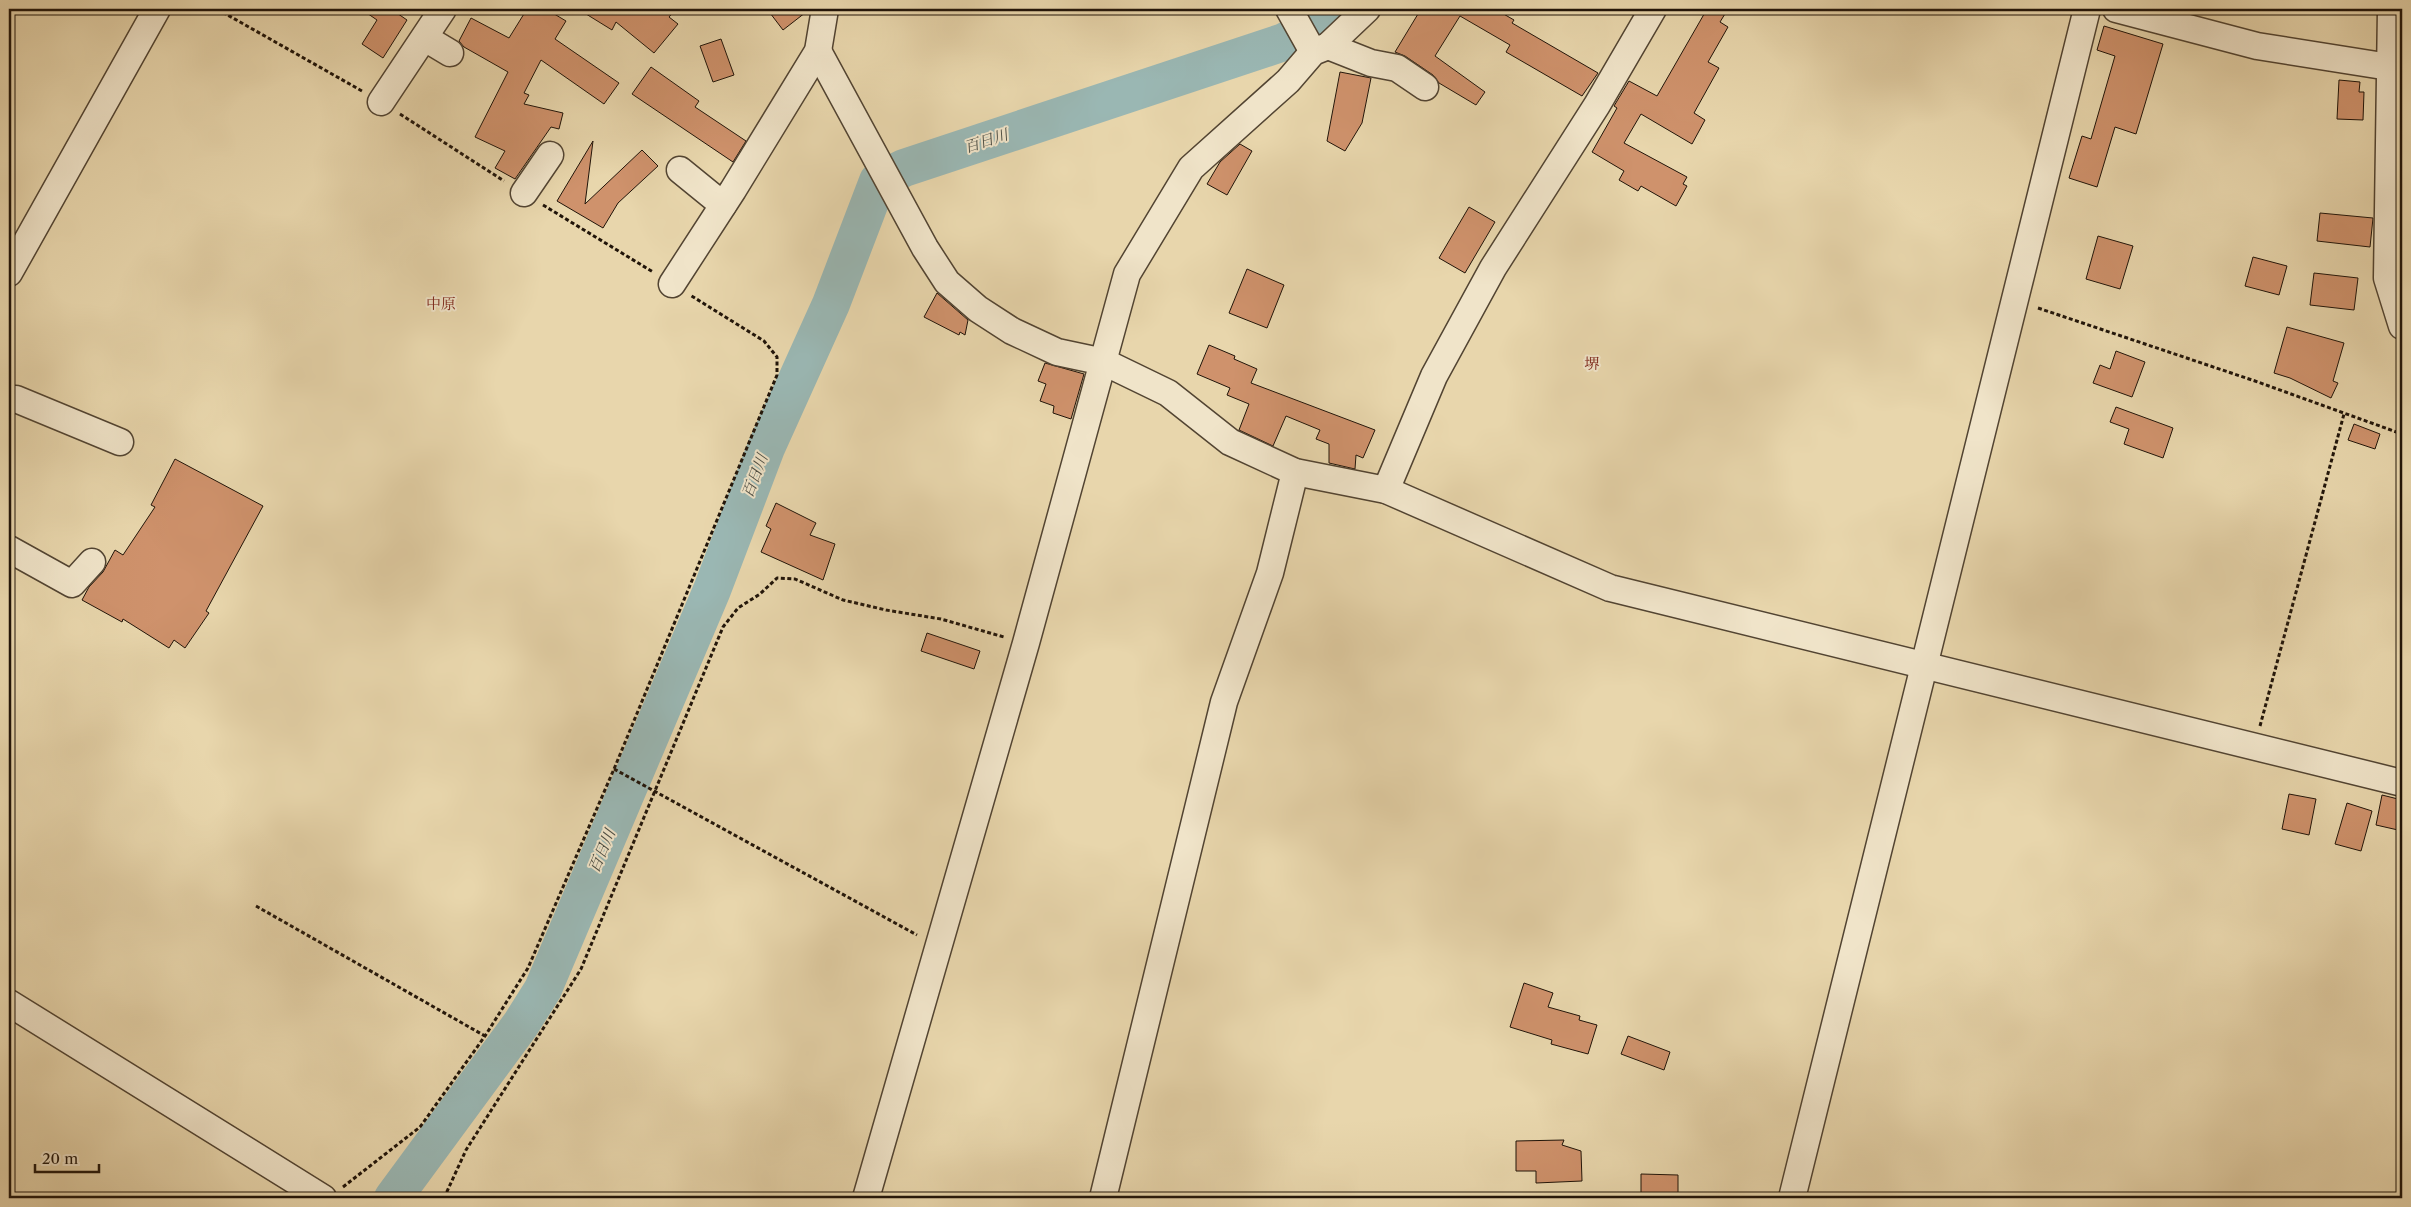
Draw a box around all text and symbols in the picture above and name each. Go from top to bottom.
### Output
water label: 百日川 [962,124,1012,157]
district label: 中原 [426,294,456,313]
district label: 堺 [1584,354,1600,373]
water label: 百日川 [738,450,772,500]
water label: 百日川 [584,825,620,875]
scale bar [35,1142,99,1174]
text: 20 m [42,1149,78,1168]

